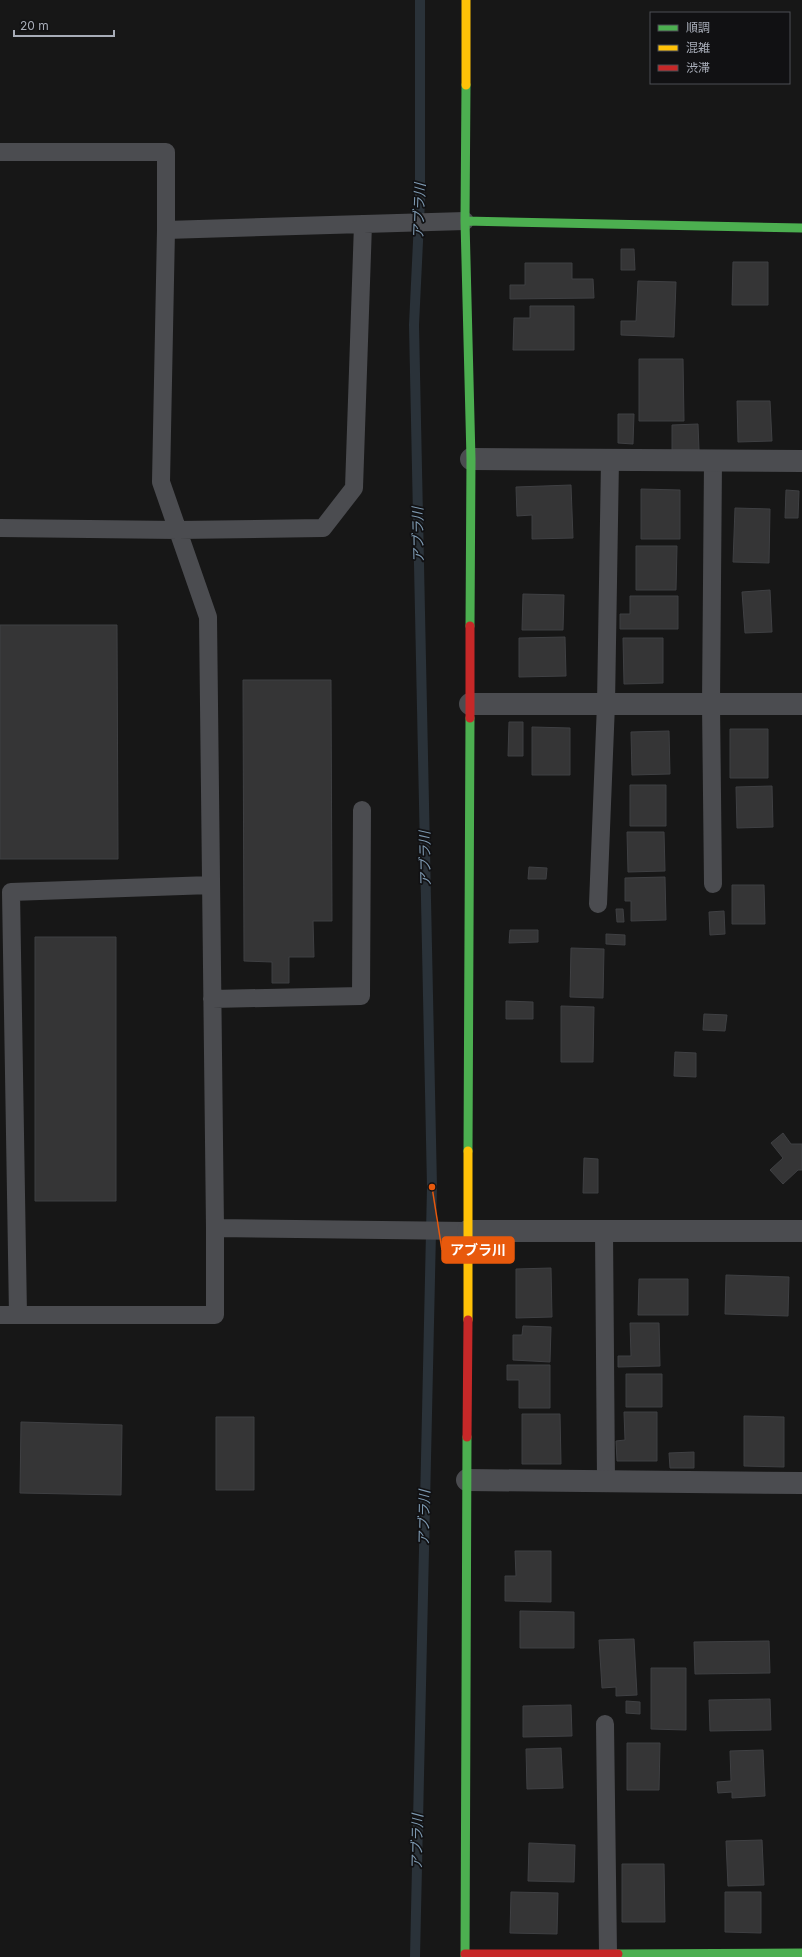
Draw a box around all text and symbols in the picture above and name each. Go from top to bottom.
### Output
scale bar [14,12,114,38]
legend [650,12,790,84]
text: 20 m [20,18,49,33]
text: 順調 [686,20,710,35]
text: 混雑 [686,40,710,55]
text: 渋滞 [686,60,710,75]
water label: アブラ川 [409,181,428,239]
water label: アブラ川 [408,505,426,563]
water label: アブラ川 [415,829,433,887]
callout: アブラ川 [442,1237,514,1263]
text: アブラ川 [450,1241,506,1258]
water label: アブラ川 [415,1488,433,1546]
water label: アブラ川 [408,1812,426,1870]

